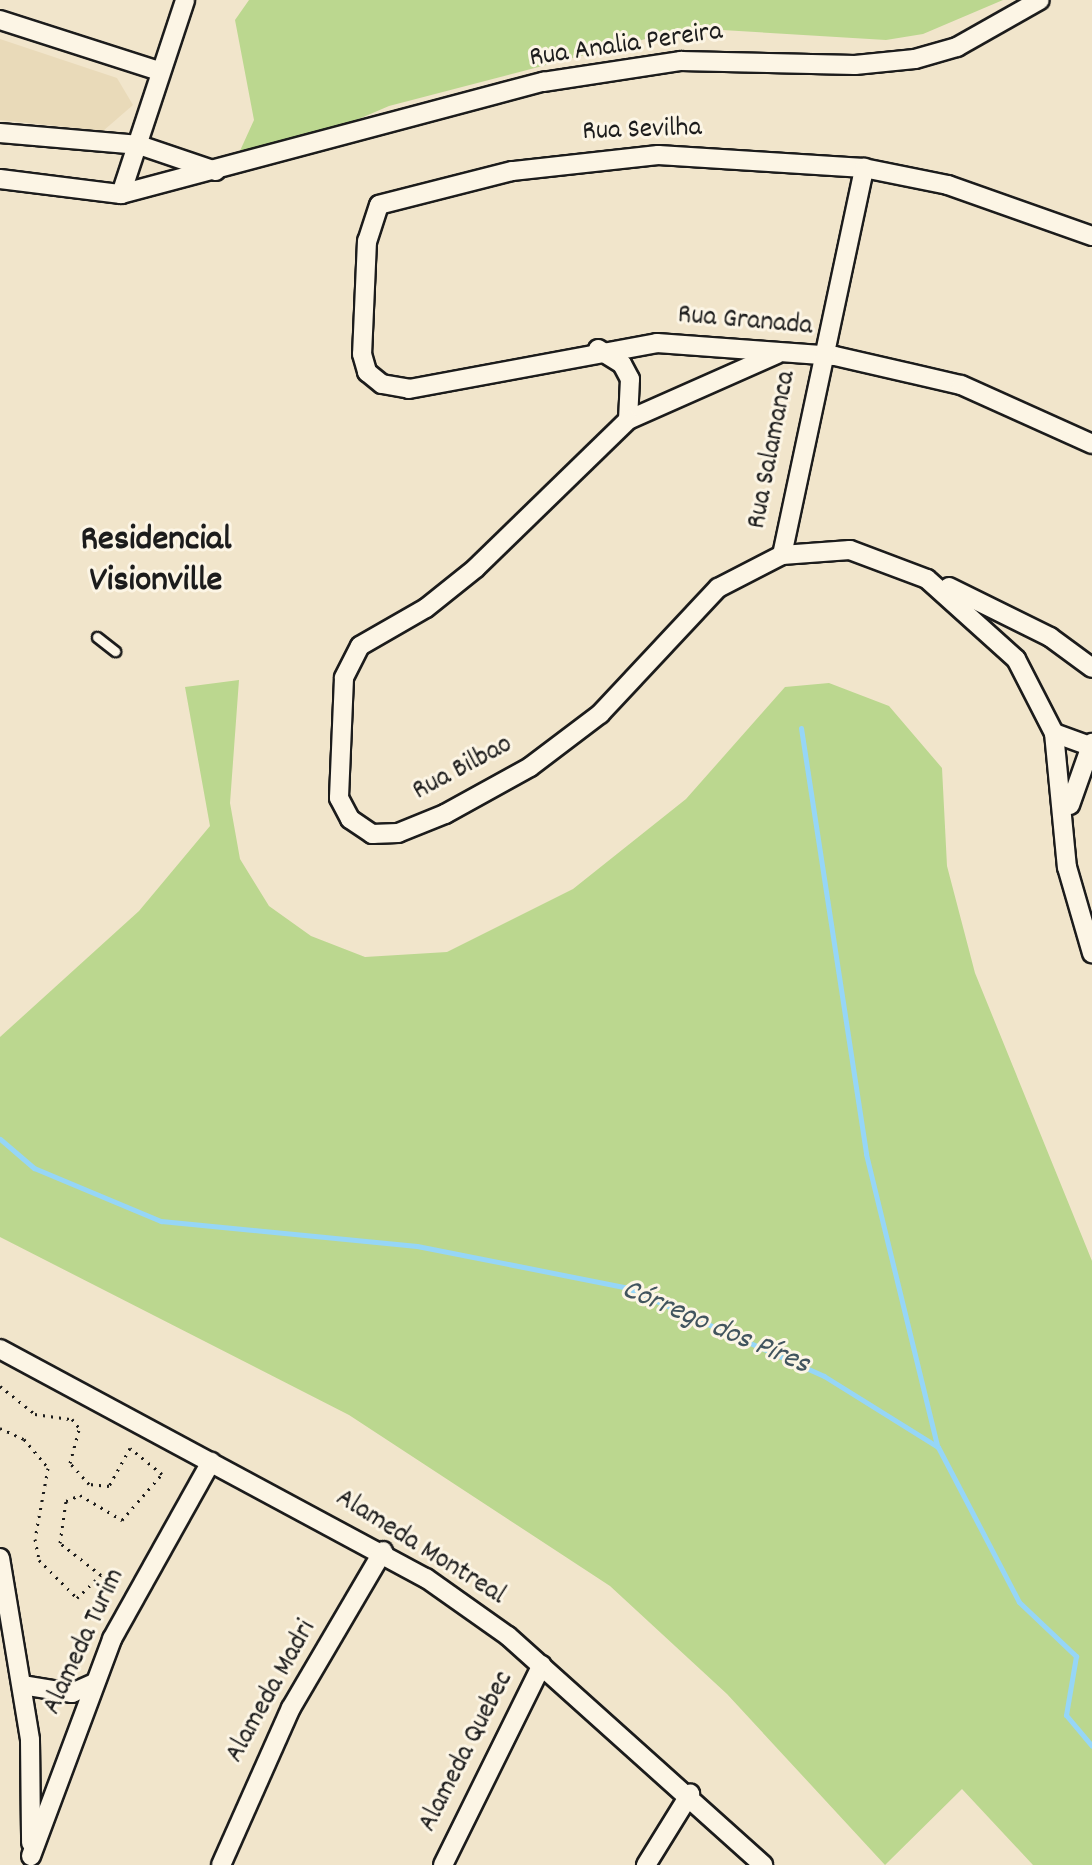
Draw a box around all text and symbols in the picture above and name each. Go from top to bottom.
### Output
street label: Rua Analia Pereira [527,16,725,76]
street label: Rua Sevilha [582,112,702,150]
street label: Rua Granada [676,299,814,345]
street label: Rua Salamanca [741,368,805,532]
district label: Residencial Visionville [81,519,231,604]
street label: Rua Bilbao [407,729,519,809]
water label: Córrego dos Píres [616,1273,814,1385]
street label: Alameda Montreal [329,1482,511,1614]
street label: Alameda Turim [37,1564,133,1720]
street label: Alameda Madri [219,1615,325,1769]
street label: Alameda Quebec [412,1666,522,1838]

